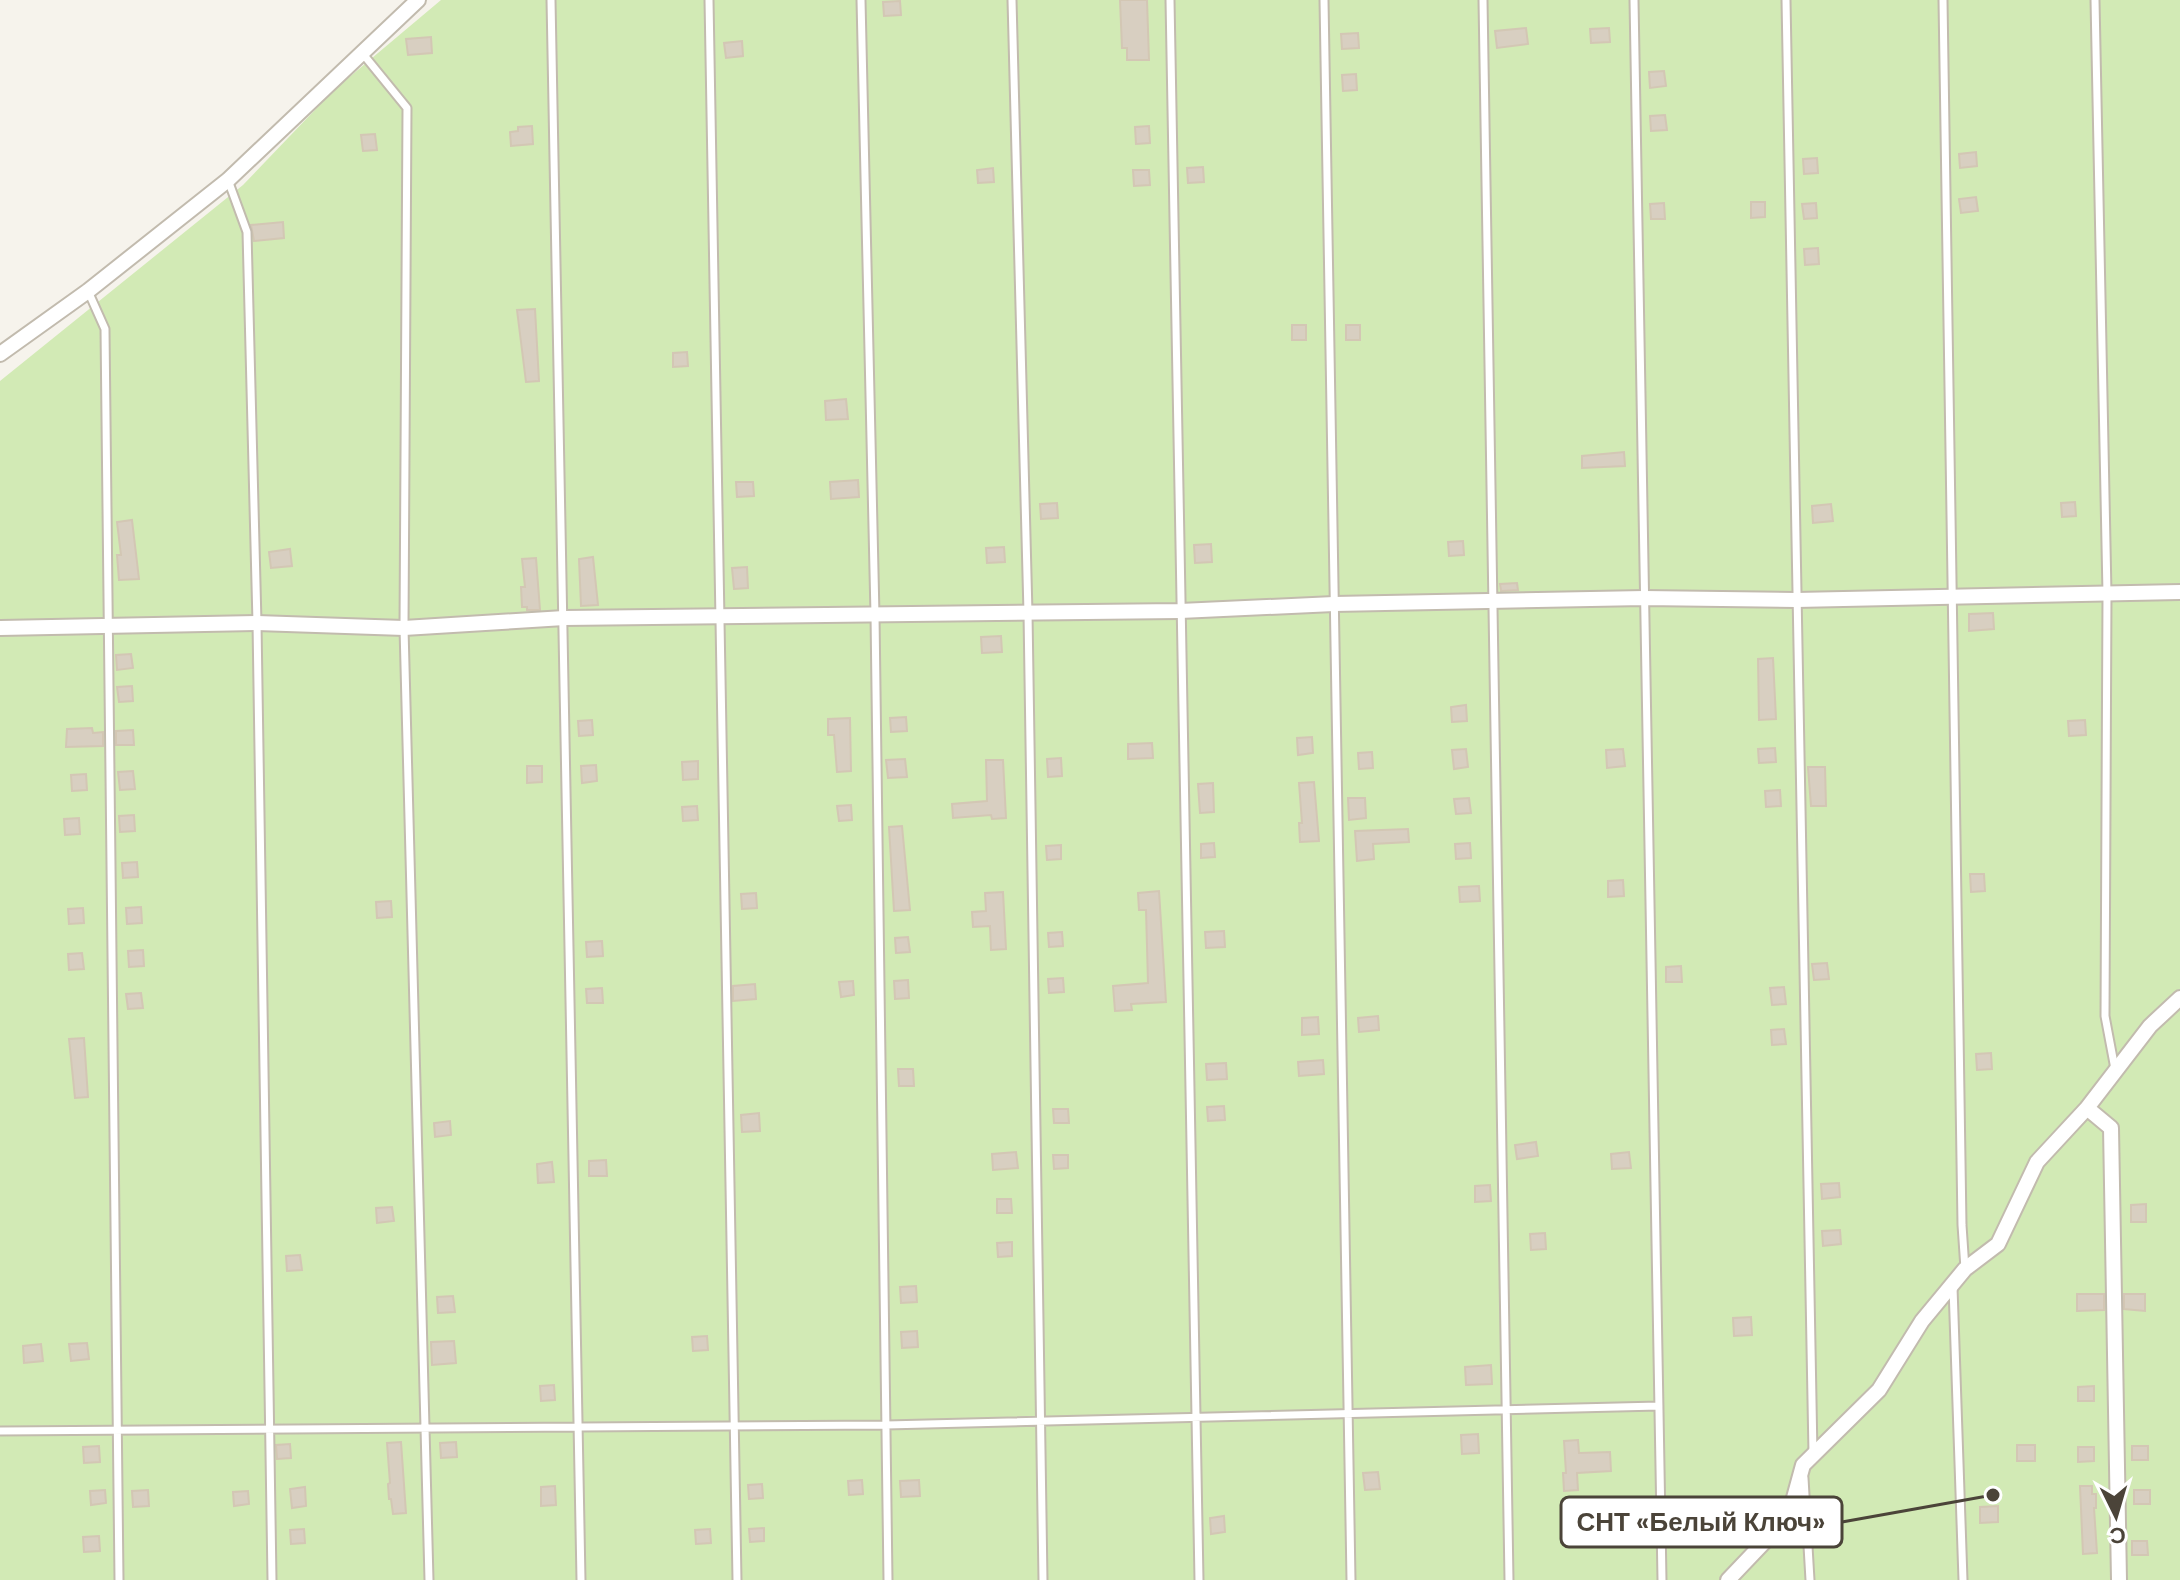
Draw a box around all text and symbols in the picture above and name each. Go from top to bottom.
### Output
north arrow [2076,1476,2156,1556]
callout: СНТ «Белый Ключ» [1561,1497,1842,1547]
text: СНТ «Белый Ключ» [1577,1505,1825,1539]
text: С [2108,1520,2127,1551]

